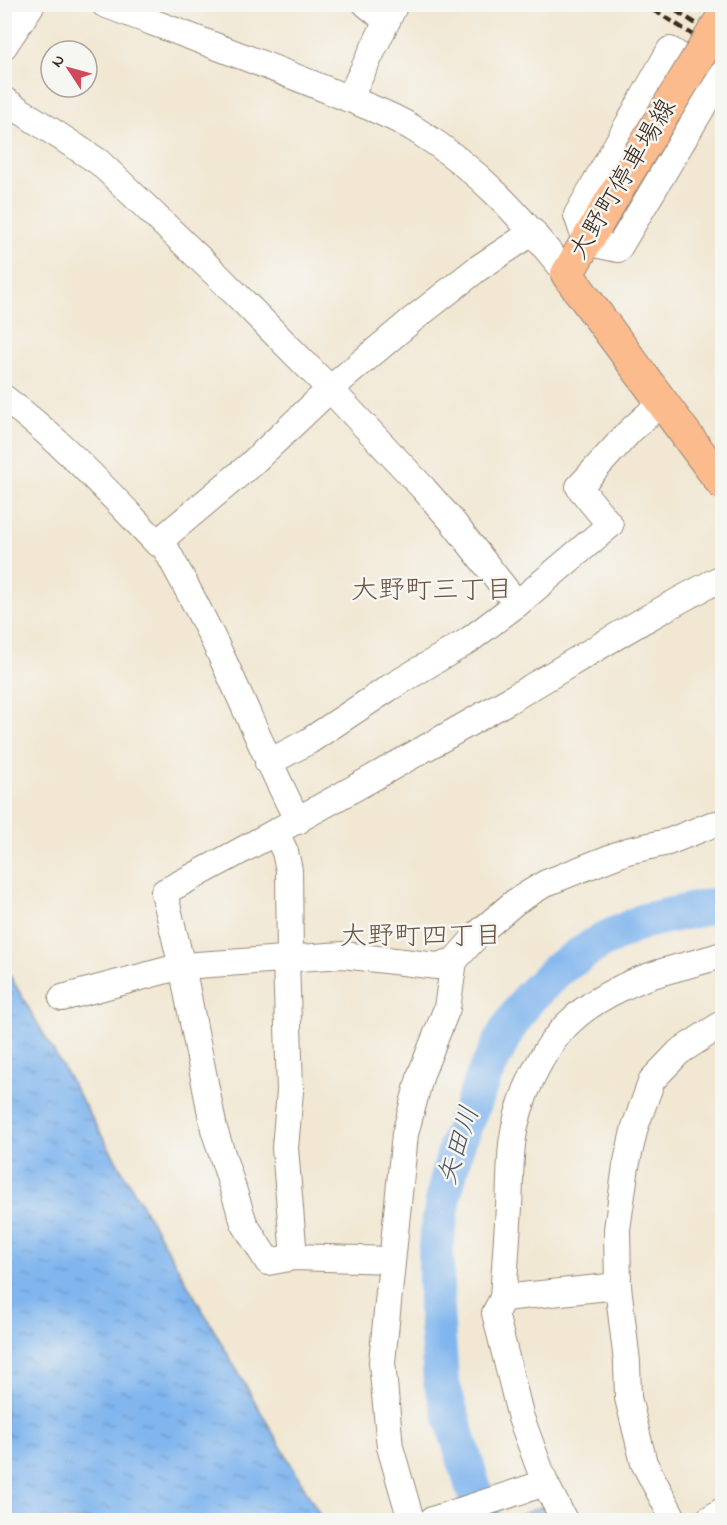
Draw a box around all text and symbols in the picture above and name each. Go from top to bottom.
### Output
north arrow [39,39,99,99]
text: N [46,50,71,73]
street label: 大野町停車場線 [561,92,687,268]
district label: 大野町三丁目 [351,572,513,611]
district label: 大野町四丁目 [340,918,502,957]
water label: 矢田川 [429,1101,491,1191]

